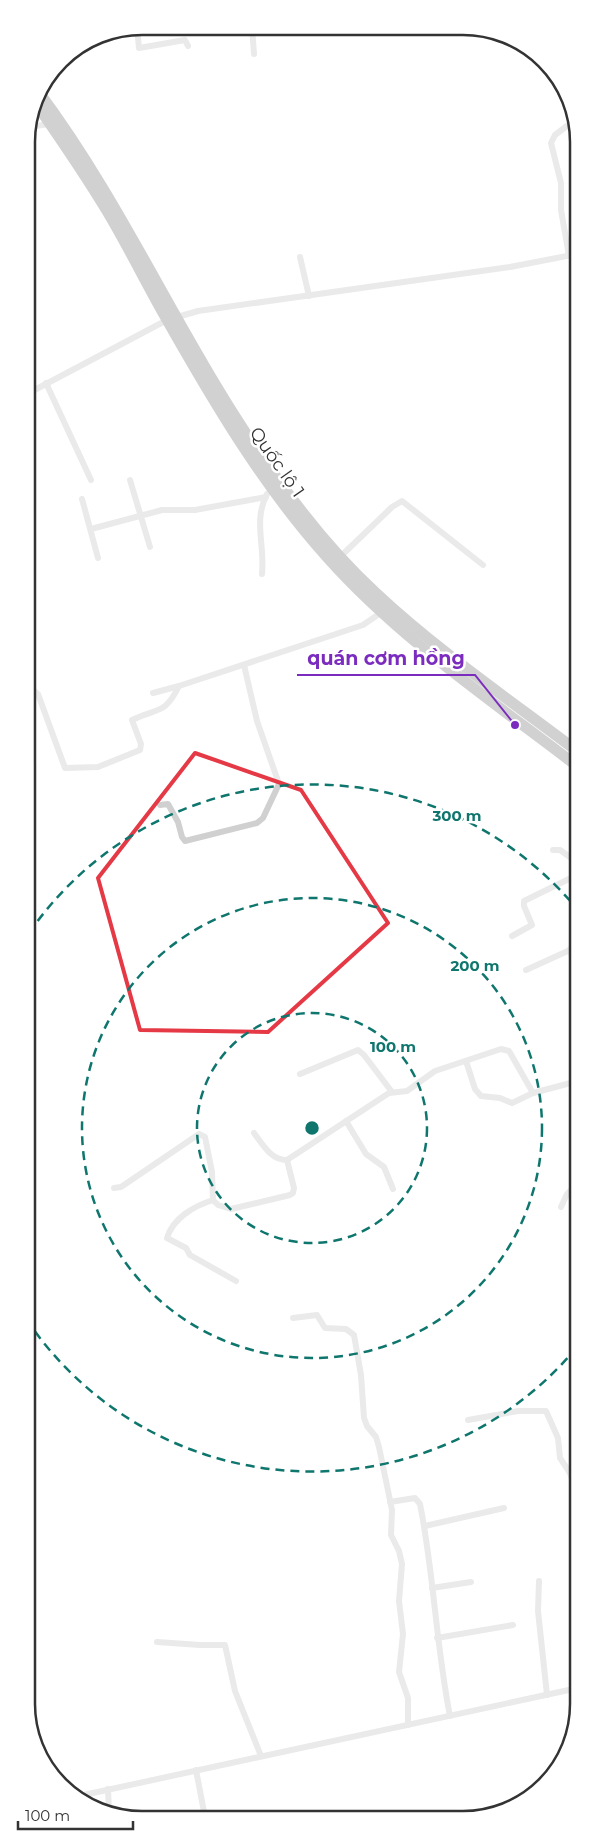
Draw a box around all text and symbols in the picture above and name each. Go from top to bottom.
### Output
street label: Quốc lộ 1 [245,423,309,501]
callout: quán cơm hồng [297,641,475,675]
text: quán cơm hồng [307,647,465,670]
text: 300 m [431,806,482,825]
text: 200 m [450,956,500,975]
text: 100 m [370,1037,416,1056]
centre of rings [303,1119,321,1137]
scale bar [18,1798,132,1830]
text: 100 m [25,1806,70,1825]

